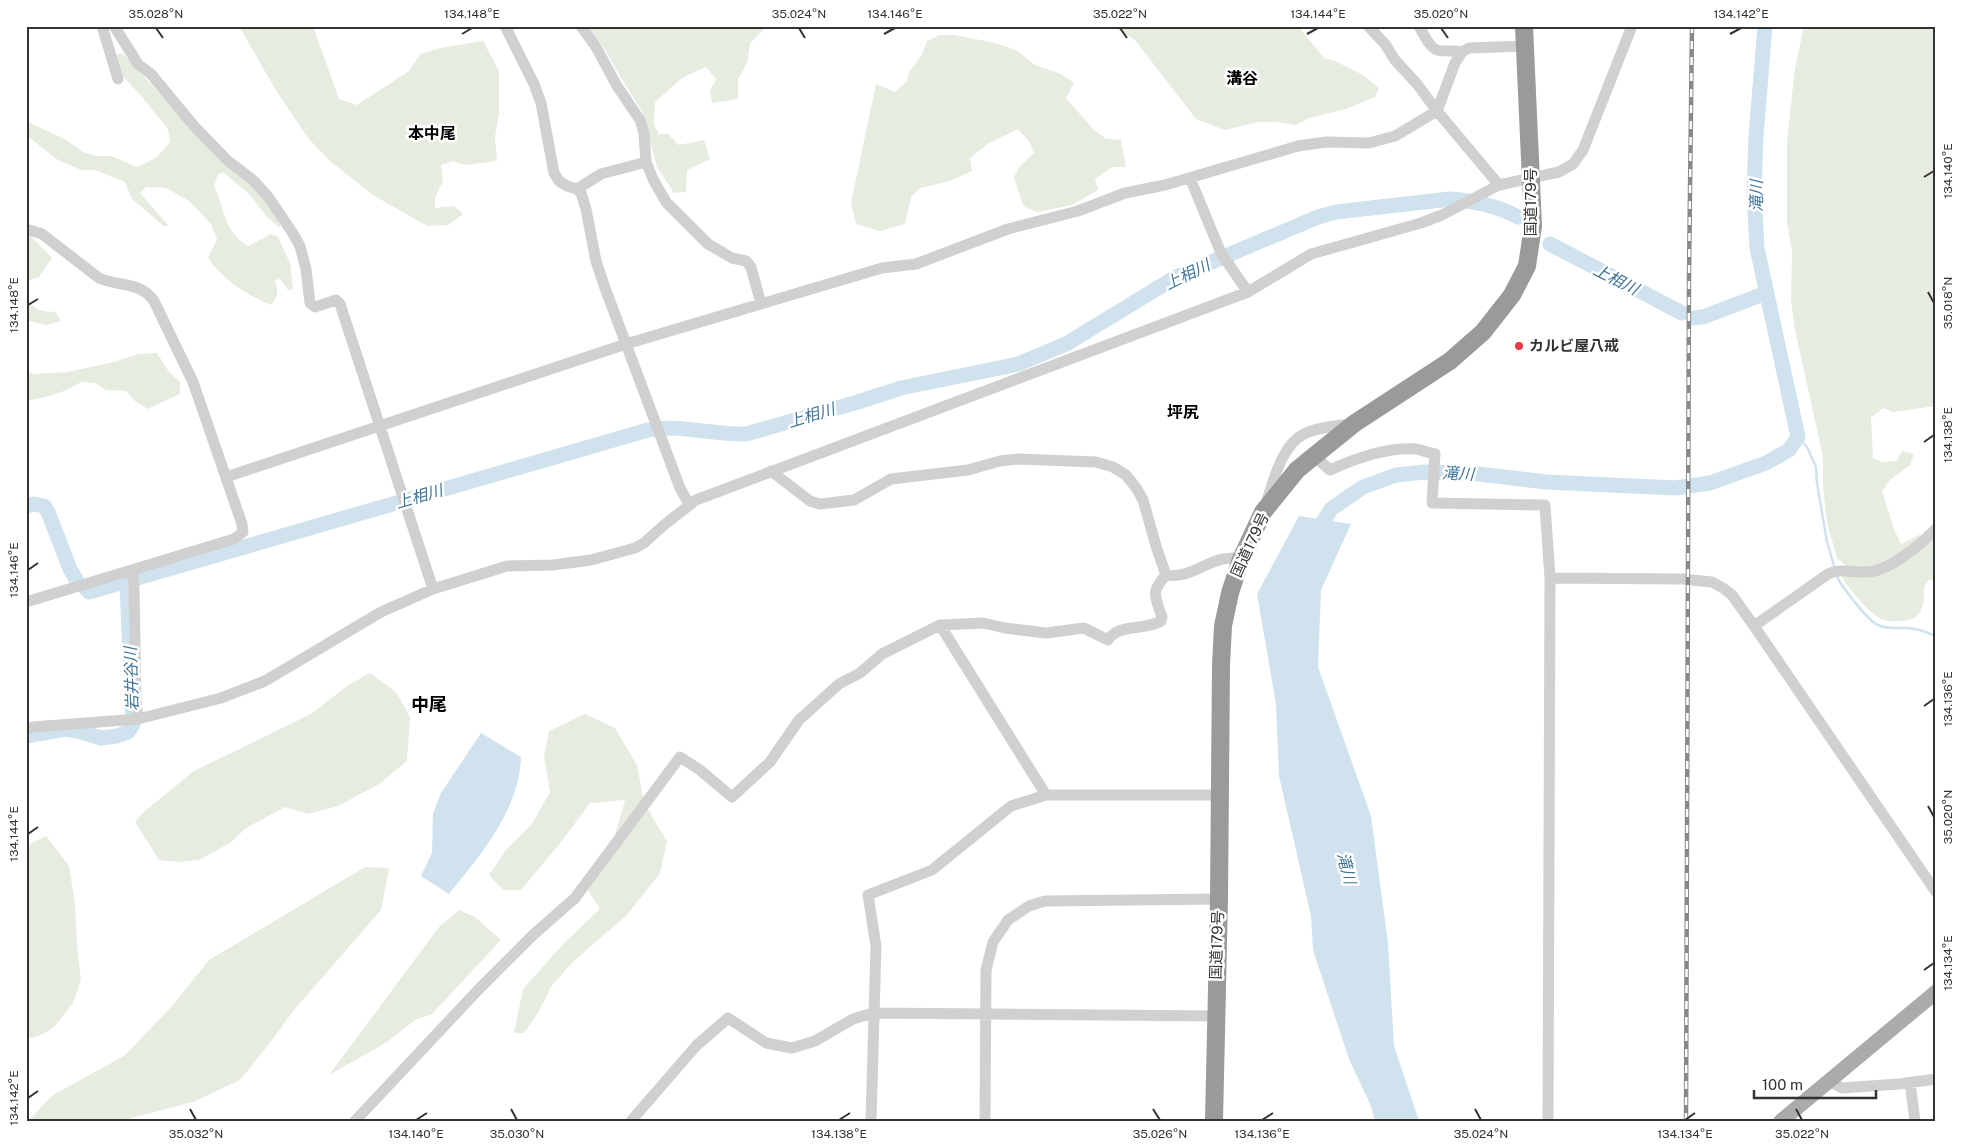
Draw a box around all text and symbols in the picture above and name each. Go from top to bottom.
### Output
text: 35.028°N [129,7,183,21]
text: 134.148°E [444,7,500,21]
text: 35.024°N [772,7,826,21]
text: 134.146°E [867,7,923,21]
text: 35.022°N [1093,7,1147,21]
text: 134.144°E [1290,7,1346,21]
text: 35.020°N [1414,7,1468,21]
text: 134.142°E [1713,7,1769,21]
district label: 溝谷 [1226,69,1258,88]
district label: 本中尾 [408,124,456,143]
text: 134.140°E [1941,143,1955,199]
street label: 国道179号 [1522,167,1539,237]
water label: 滝川 [1747,178,1766,212]
water label: 上相川 [1161,255,1215,294]
water label: 上相川 [1590,260,1643,300]
text: 134.148°E [7,277,21,333]
text: 35.018°N [1941,277,1955,329]
place label: カルビ屋八戒 [1529,337,1619,354]
marker: カルビ屋八戒 [1513,340,1525,352]
water label: 上相川 [785,399,839,432]
district label: 坪尻 [1167,403,1199,422]
text: 134.138°E [1941,407,1955,463]
water label: 滝川 [1441,463,1476,484]
water label: 上相川 [393,480,447,512]
street label: 国道179号 [1227,510,1272,580]
text: 134.146°E [7,542,21,598]
water label: 岩井谷川 [121,645,142,711]
text: 134.136°E [1941,671,1955,727]
district label: 中尾 [411,694,447,715]
text: 35.020°N [1941,790,1955,844]
text: 134.144°E [7,806,21,862]
water label: 滝川 [1333,850,1360,888]
street label: 国道179号 [1207,910,1226,980]
text: 134.134°E [1941,935,1955,991]
scale bar [1754,1067,1877,1099]
text: 134.142°E [7,1070,21,1126]
text: 100 m [1762,1076,1803,1093]
text: 35.032°N [169,1127,223,1141]
text: 134.140°E [388,1127,444,1141]
text: 35.030°N [490,1127,544,1141]
text: 134.138°E [811,1127,867,1141]
text: 35.026°N [1133,1127,1187,1141]
text: 134.136°E [1234,1127,1290,1141]
text: 35.024°N [1454,1127,1508,1141]
text: 134.134°E [1657,1127,1713,1141]
text: 35.022°N [1775,1127,1829,1141]

